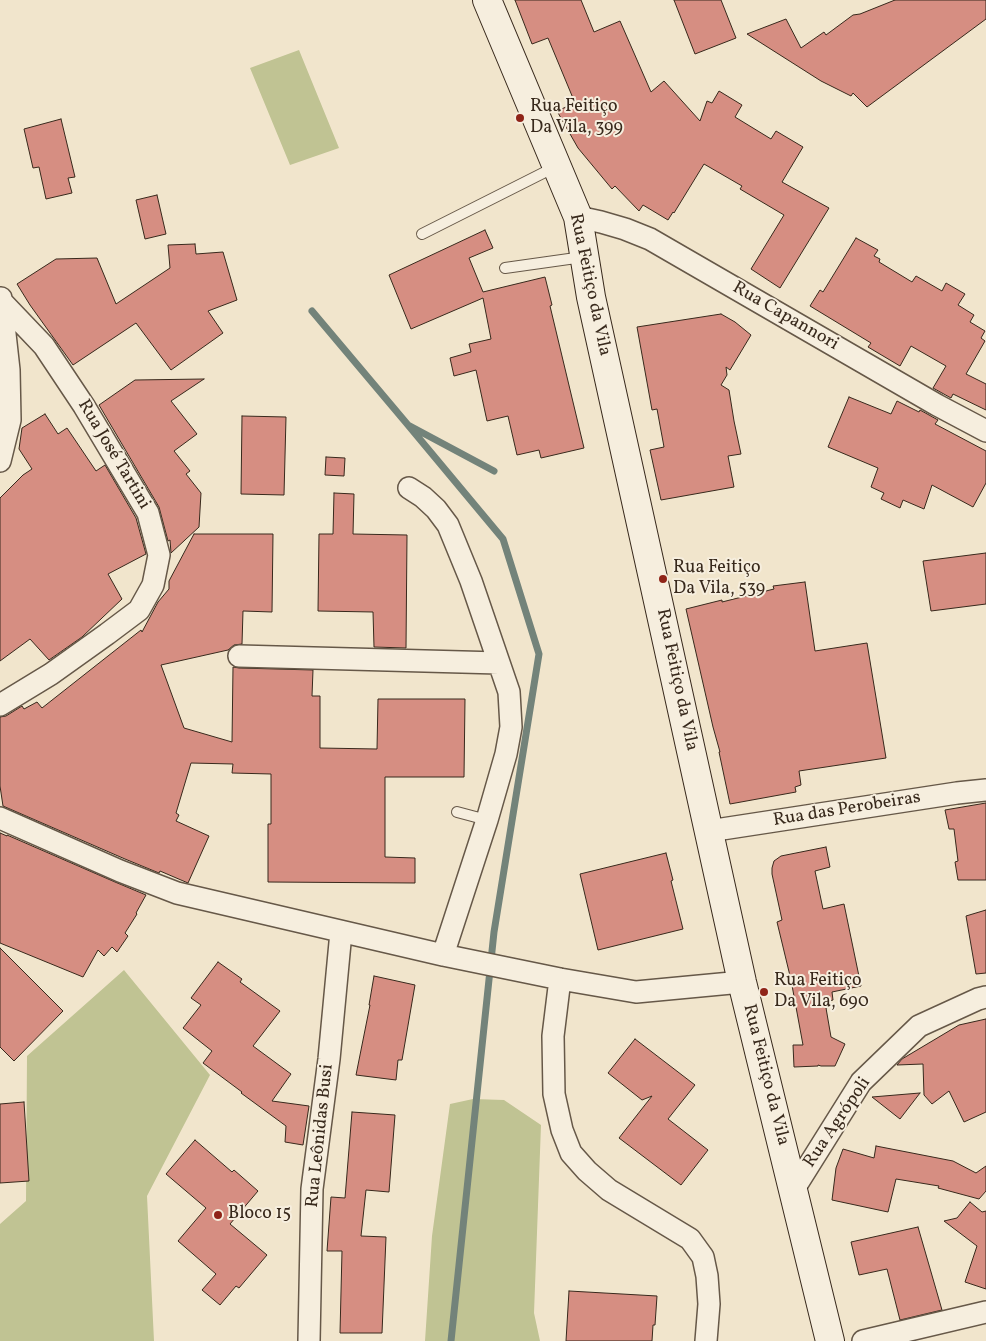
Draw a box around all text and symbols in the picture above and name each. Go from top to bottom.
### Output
place label: Rua Feitiço Da Vila, 399 [530,97,623,140]
marker: Rua Feitiço Da Vila, 399 [514,112,526,124]
street label: Rua Feitiço da Vila [563,212,615,358]
street label: Rua Capannori [728,278,842,356]
street label: Rua José Tartini [72,396,154,514]
place label: Rua Feitiço Da Vila, 539 [673,558,765,600]
marker: Rua Feitiço Da Vila, 539 [657,573,669,585]
street label: Rua Feitiço da Vila [650,607,702,753]
street label: Rua das Perobeiras [772,788,922,832]
place label: Rua Feitiço Da Vila, 690 [774,971,869,1014]
marker: Rua Feitiço Da Vila, 690 [758,986,770,998]
street label: Rua Feitiço da Vila [737,1002,793,1148]
street label: Rua Leônidas Busi [303,1063,339,1209]
street label: Rua Agrópoli [800,1074,876,1172]
place label: Bloco 15 [228,1204,291,1226]
marker: Bloco 15 [212,1209,224,1221]

